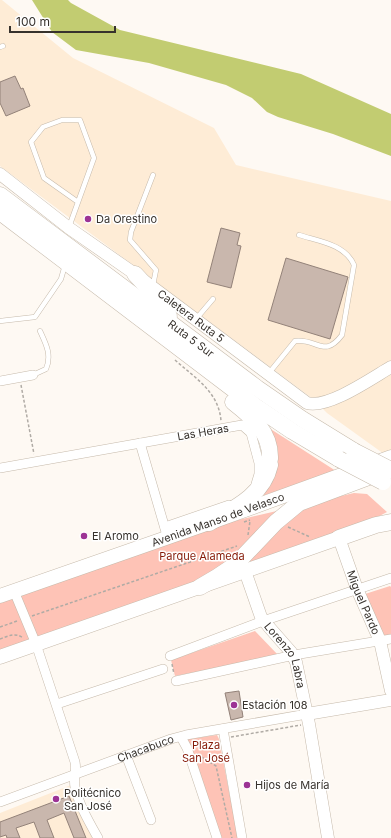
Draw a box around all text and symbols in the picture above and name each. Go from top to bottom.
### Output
scale bar [10,8,115,34]
text: 100 m [16,14,50,29]
place label: Da Orestino [96,212,158,226]
marker: Da Orestino [83,214,93,224]
street label: Caletera Ruta 5 [155,286,227,346]
street label: Ruta 5 Sur [165,317,217,360]
street label: Las Heras [176,421,230,443]
street label: Avenida Manso de Velasco [150,489,287,549]
place label: El Aromo [92,529,139,543]
marker: El Aromo [79,531,89,541]
park label: Parque Alameda [159,549,245,563]
street label: Miguel Pardo [344,568,383,637]
street label: Lorenzo Labra [261,620,308,689]
place label: Estación 108 [242,698,308,712]
marker: Estación 108 [229,700,239,710]
street label: Chacabuco [115,731,176,765]
park label: Plaza San José [182,738,230,765]
place label: Hijos de María [255,778,330,792]
marker: Hijos de María [242,780,252,790]
place label: Politécnico San José [64,786,122,813]
marker: Politécnico San José [51,794,61,804]

